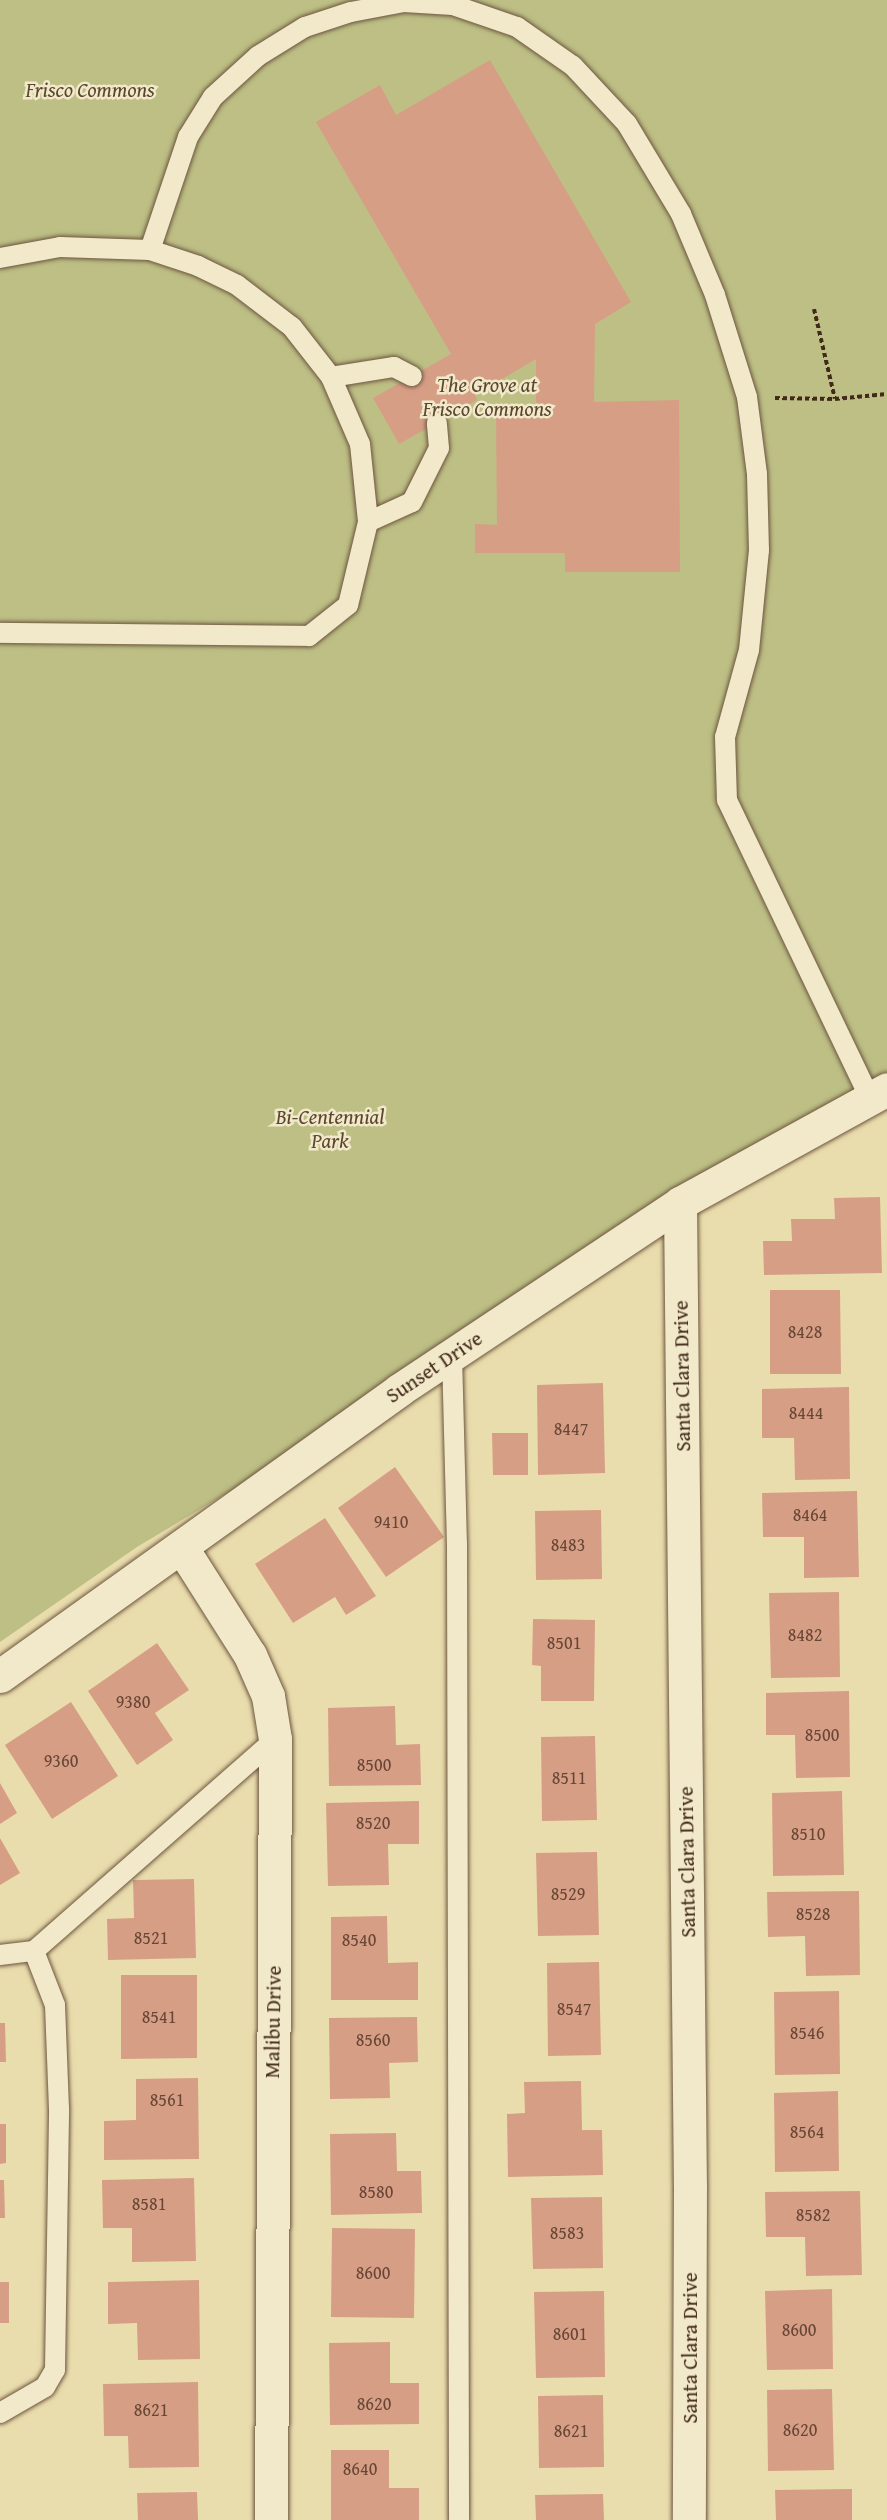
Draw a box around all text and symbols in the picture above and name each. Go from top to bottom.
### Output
park label: Frisco Commons [25,77,155,103]
park label: The Grove at Frisco Commons [422,372,552,422]
park label: Bi-Centennial Park [276,1104,384,1154]
street label: Santa Clara Drive [668,1300,696,1452]
house number: 8428 [788,1321,822,1343]
street label: Sunset Drive [381,1326,487,1408]
house number: 8444 [789,1402,823,1424]
house number: 8447 [554,1418,588,1440]
house number: 8464 [793,1504,827,1526]
house number: 9410 [374,1511,408,1533]
house number: 8483 [551,1534,585,1556]
house number: 8482 [788,1624,822,1646]
house number: 8501 [547,1632,581,1654]
house number: 9380 [116,1691,150,1713]
house number: 8500 [805,1724,839,1746]
house number: 9360 [44,1750,78,1772]
house number: 8500 [357,1754,391,1776]
house number: 8511 [552,1767,586,1789]
street label: Santa Clara Drive [673,1786,701,1938]
house number: 8520 [356,1812,390,1834]
house number: 8510 [791,1823,825,1845]
house number: 8529 [551,1883,585,1905]
house number: 8528 [796,1903,830,1925]
house number: 8521 [134,1927,168,1949]
house number: 8540 [342,1929,376,1951]
street label: Malibu Drive [259,1965,287,2079]
house number: 8547 [557,1998,591,2020]
house number: 8541 [142,2006,176,2028]
house number: 8546 [790,2022,824,2044]
house number: 8560 [356,2029,390,2051]
house number: 8561 [150,2089,184,2111]
house number: 8564 [790,2121,824,2143]
house number: 8580 [359,2181,393,2203]
house number: 8581 [132,2193,166,2215]
house number: 8582 [796,2204,830,2226]
house number: 8583 [550,2222,584,2244]
house number: 8600 [356,2262,390,2284]
street label: Santa Clara Drive [677,2272,703,2424]
house number: 8600 [782,2319,816,2341]
house number: 8601 [553,2323,587,2345]
house number: 8620 [357,2393,391,2415]
house number: 8621 [134,2399,168,2421]
house number: 8620 [783,2419,817,2441]
house number: 8621 [554,2420,588,2442]
house number: 8640 [343,2458,377,2480]

